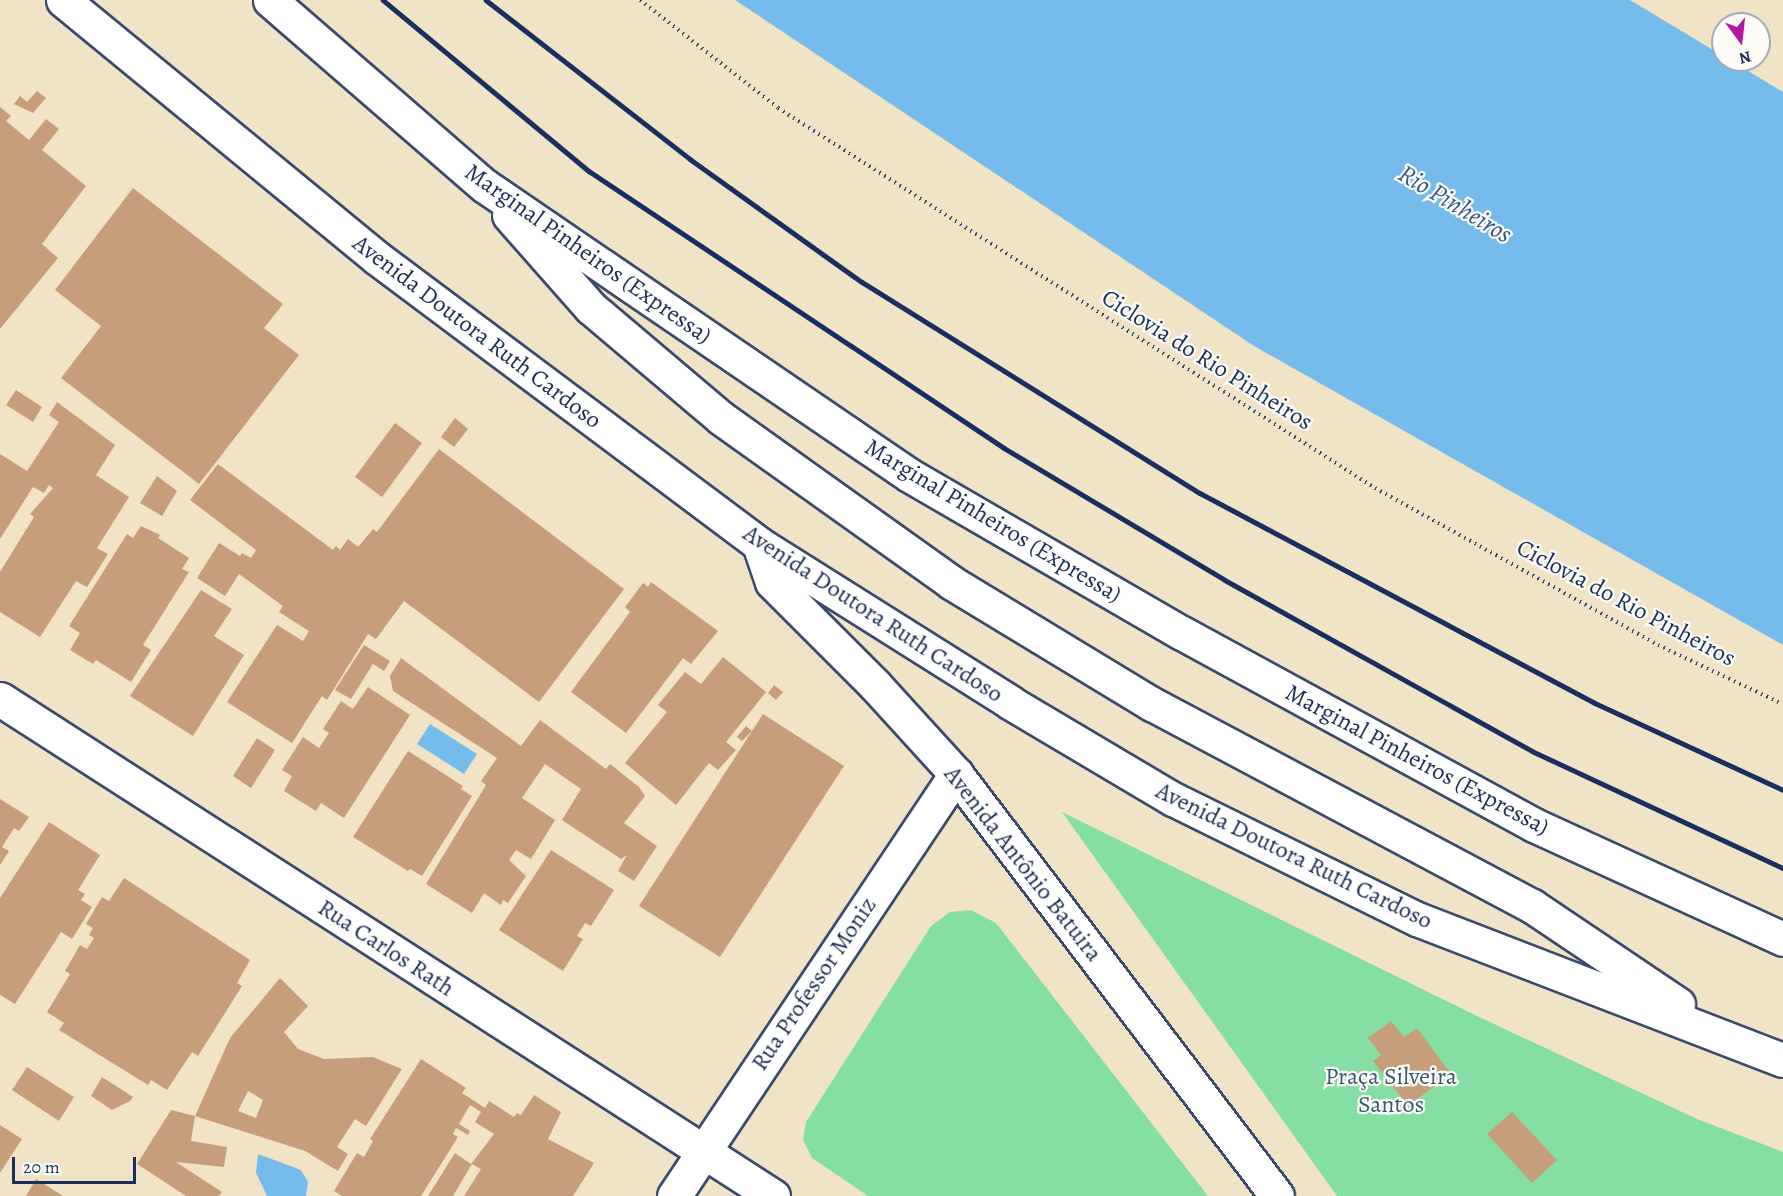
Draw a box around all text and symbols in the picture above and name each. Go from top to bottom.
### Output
north arrow [1711,12,1771,72]
text: N [1737,45,1754,70]
street label: Marginal Pinheiros (Expressa) [459,158,717,350]
water label: Rio Pinheiros [1393,158,1517,250]
street label: Avenida Doutora Ruth Cardoso [347,229,607,435]
street label: Ciclovia do Rio Pinheiros [1096,283,1318,437]
street label: Marginal Pinheiros (Expressa) [859,433,1127,609]
street label: Avenida Doutora Ruth Cardoso [738,519,1008,709]
street label: Ciclovia do Rio Pinheiros [1512,533,1740,673]
street label: Marginal Pinheiros (Expressa) [1280,678,1554,842]
street label: Avenida Antônio Batuira [938,761,1108,967]
street label: Avenida Doutora Ruth Cardoso [1151,776,1437,936]
street label: Rua Professor Moniz [745,892,883,1076]
street label: Rua Carlos Rath [312,893,460,1003]
park label: Praça Silveira Santos [1325,1063,1457,1119]
scale bar [15,1145,140,1183]
text: 20 m [23,1155,60,1179]

